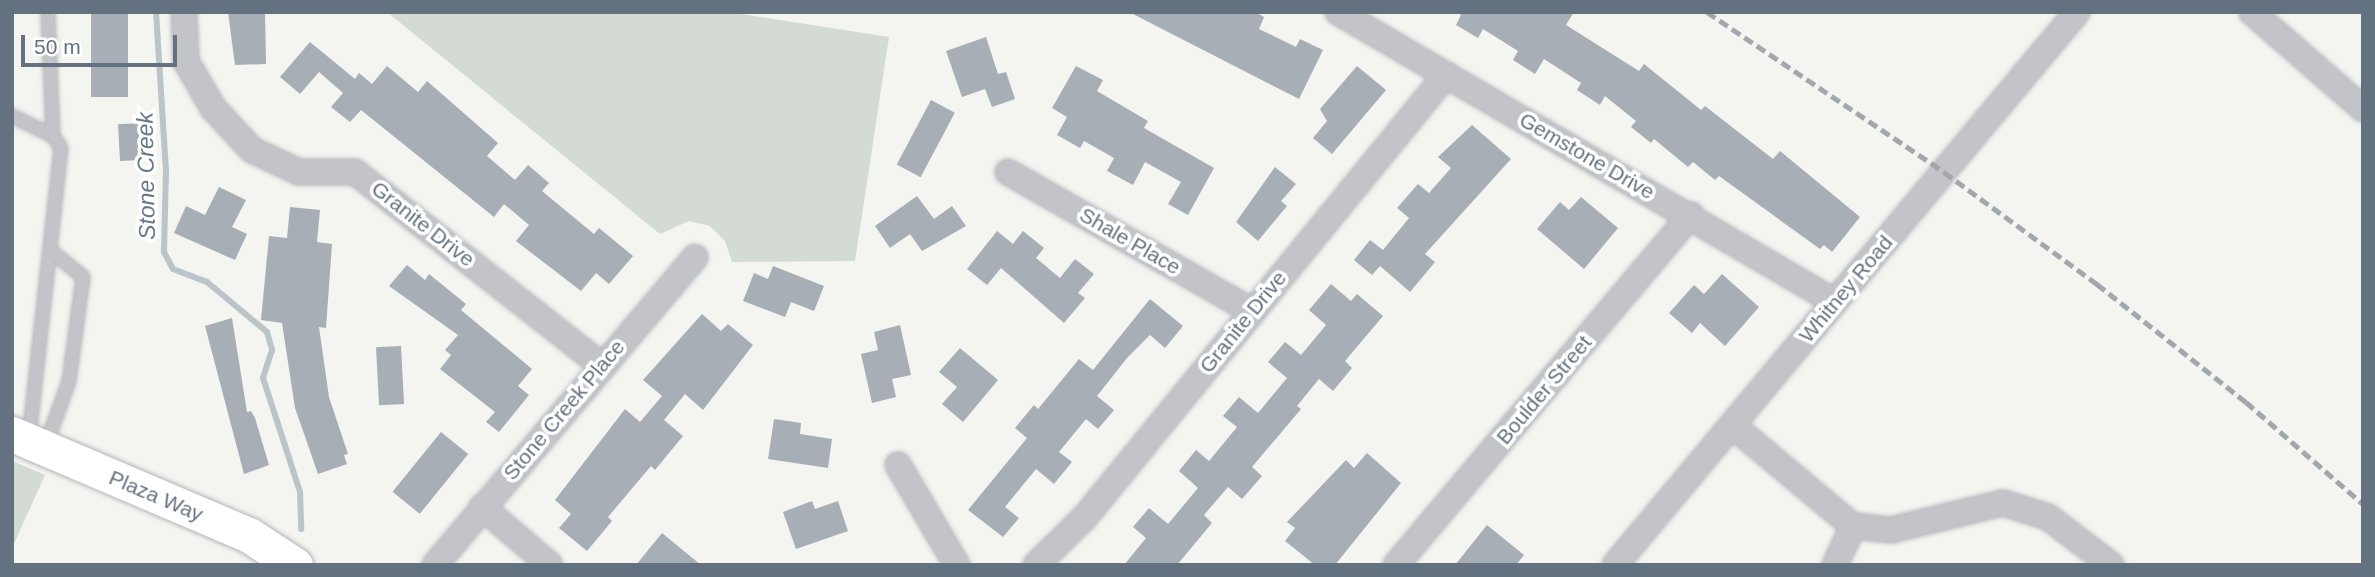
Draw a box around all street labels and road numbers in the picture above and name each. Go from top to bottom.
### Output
street label: Gemstone Drive [1515,107,1659,205]
street label: Granite Drive [367,176,479,272]
street label: Shale Place [1075,202,1185,280]
street label: Whitney Road [1794,230,1898,348]
street label: Granite Drive [1194,266,1292,378]
street label: Boulder Street [1491,330,1597,450]
street label: Stone Creek Place [498,335,630,485]
street label: Plaza Way [105,465,207,527]

